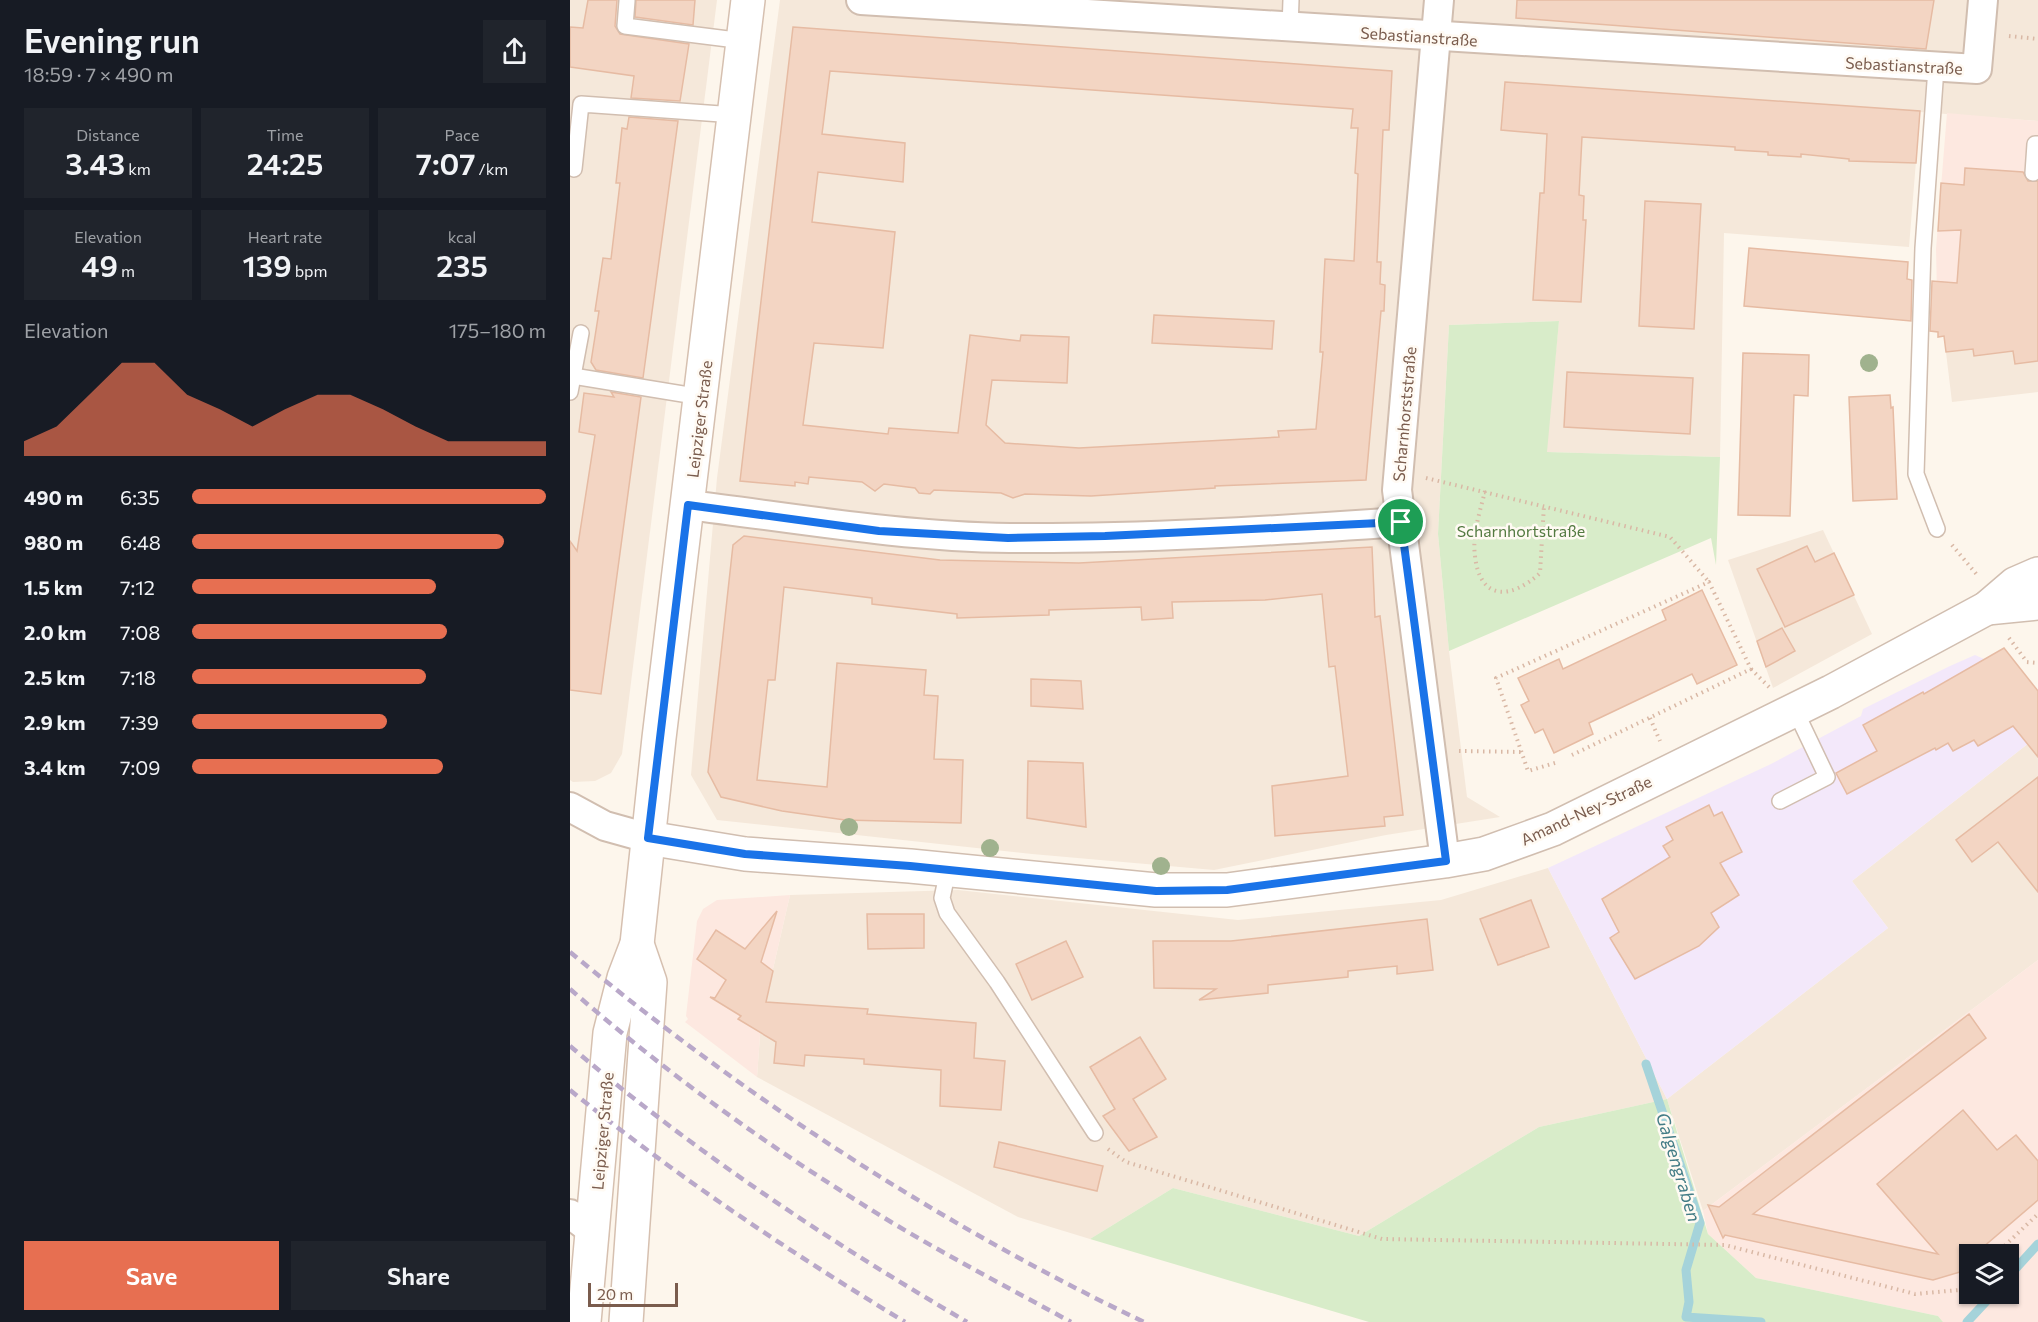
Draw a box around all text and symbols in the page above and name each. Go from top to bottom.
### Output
text: Evening run [24,19,200,60]
button: share [483,20,546,83]
street label: Sebastianstraße [1360,22,1478,50]
street label: Sebastianstraße [1845,52,1963,78]
text: 18:59 · 7 × 490 m [24,62,173,86]
text: Distance [76,125,140,144]
text: Time [267,125,303,144]
text: Pace [445,125,479,144]
text: 3.43 [65,144,125,181]
text: 24:25 [247,144,323,181]
text: 7:07 [416,144,475,181]
text: km [125,159,151,178]
text: /km [475,159,508,178]
text: Elevation [74,227,142,246]
text: Heart rate [248,227,322,246]
text: kcal [448,227,476,246]
text: 49 [81,246,118,283]
text: 139 [242,246,292,283]
text: 235 [436,246,488,283]
text: m [118,261,135,280]
text: bpm [292,261,328,280]
text: Elevation [24,318,109,342]
text: 175–180 m [449,318,546,342]
street label: Scharnhorststraße [1389,346,1419,482]
street label: Leipziger Straße [682,359,716,479]
text: 490 m [24,485,83,509]
text: 6:35 [120,485,160,509]
pin [1375,496,1426,547]
icon: arrive [1384,505,1417,538]
park label: Scharnhortstraße [1457,521,1585,540]
text: 980 m [24,530,83,554]
text: 6:48 [120,530,161,554]
text: 1.5 km [24,575,83,599]
text: 7:12 [120,575,155,599]
text: 2.0 km [24,620,86,644]
text: 7:08 [120,620,160,644]
text: 2.5 km [24,665,85,689]
text: 7:18 [120,665,156,689]
text: 2.9 km [24,710,85,734]
text: 7:39 [120,710,159,734]
text: 3.4 km [24,755,86,779]
text: 7:09 [120,755,160,779]
street label: Amand-Ney-Straße [1517,771,1655,849]
street label: Leipziger Straße [587,1071,617,1191]
water label: Galgengraben [1652,1110,1706,1224]
button: Save [24,1241,279,1310]
button: Share [291,1241,546,1310]
map controls [1959,1244,2019,1304]
button: layers [1959,1244,2019,1304]
scale bar [588,1280,678,1308]
text: 20 m [597,1284,633,1303]

